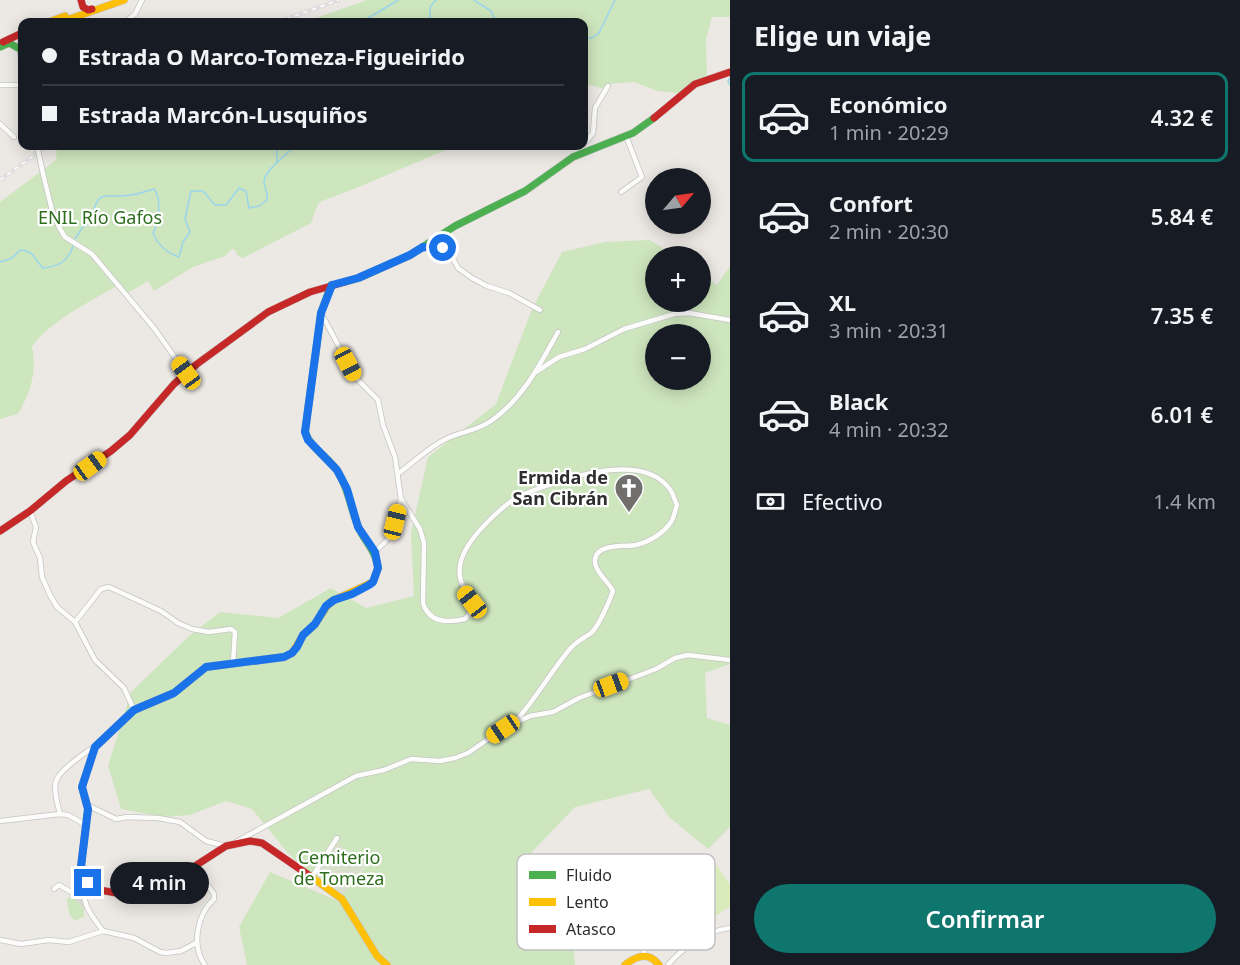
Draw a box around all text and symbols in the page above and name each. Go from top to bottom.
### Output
text: Elige un viaje [754,17,931,54]
text: Estrada O Marco-Tomeza-Figueirido [78,41,465,71]
text: Económico [829,89,948,119]
icon: car [757,90,811,144]
text: Estrada Marcón-Lusquiños [78,99,368,129]
text: 4.32 € [1151,102,1213,132]
text: 1 min · 20:29 [829,119,949,146]
north arrow [645,168,711,234]
map controls [645,168,711,390]
text: Confort [829,188,913,218]
icon: car [757,189,811,243]
text: 5.84 € [1151,201,1213,231]
park label: ENIL Río Gafos [38,205,162,229]
text: 2 min · 20:30 [829,218,949,245]
route start [429,234,456,261]
button: + [645,246,711,312]
text: XL [829,287,856,317]
icon: car [757,288,811,342]
text: 7.35 € [1151,300,1213,330]
text: 3 min · 20:31 [829,317,949,344]
button: − [645,324,711,390]
car [332,344,364,384]
car [168,353,204,393]
text: Black [829,386,888,416]
icon: car [757,387,811,441]
text: 6.01 € [1151,399,1213,429]
text: 4 min · 20:32 [829,416,949,443]
car [70,448,110,484]
place label: Ermida de San Cibrán [512,465,608,510]
church icon: Ermida de San Cibrán [613,472,645,514]
icon: cash [754,485,787,518]
text: Efectivo [802,486,883,516]
text: 1.4 km [1153,488,1216,515]
car [382,502,408,542]
car [454,582,490,622]
car [591,670,631,700]
car [483,711,523,747]
park label: Cemiterio de Tomeza [294,845,384,890]
legend [517,854,715,950]
callout: 4 min [109,862,208,904]
text: Fluido [566,864,612,886]
route end [74,869,101,896]
text: 4 min [132,869,187,896]
button: Confirmar [754,884,1216,953]
text: Lento [566,891,609,913]
text: Atasco [566,918,616,940]

